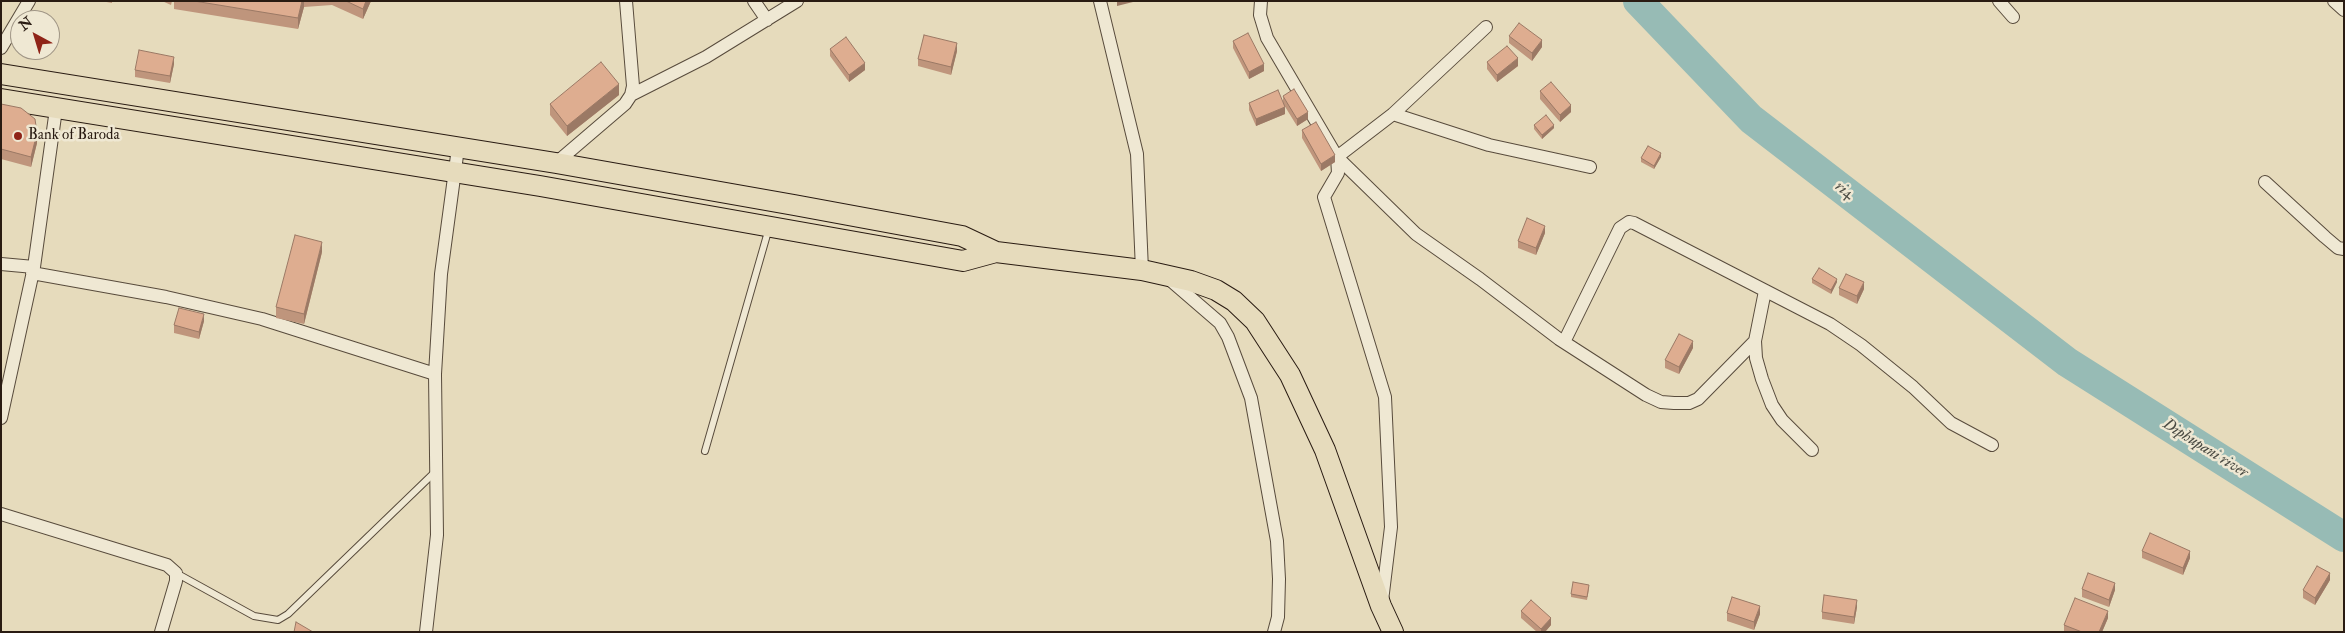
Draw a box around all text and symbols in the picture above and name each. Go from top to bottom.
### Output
north arrow [10,10,60,60]
text: N [16,13,36,34]
place label: Bank of Baroda [28,127,120,145]
marker: Bank of Baroda [12,130,24,142]
water label: ri4 [1831,178,1857,204]
water label: Diphupani river [2159,415,2251,483]

